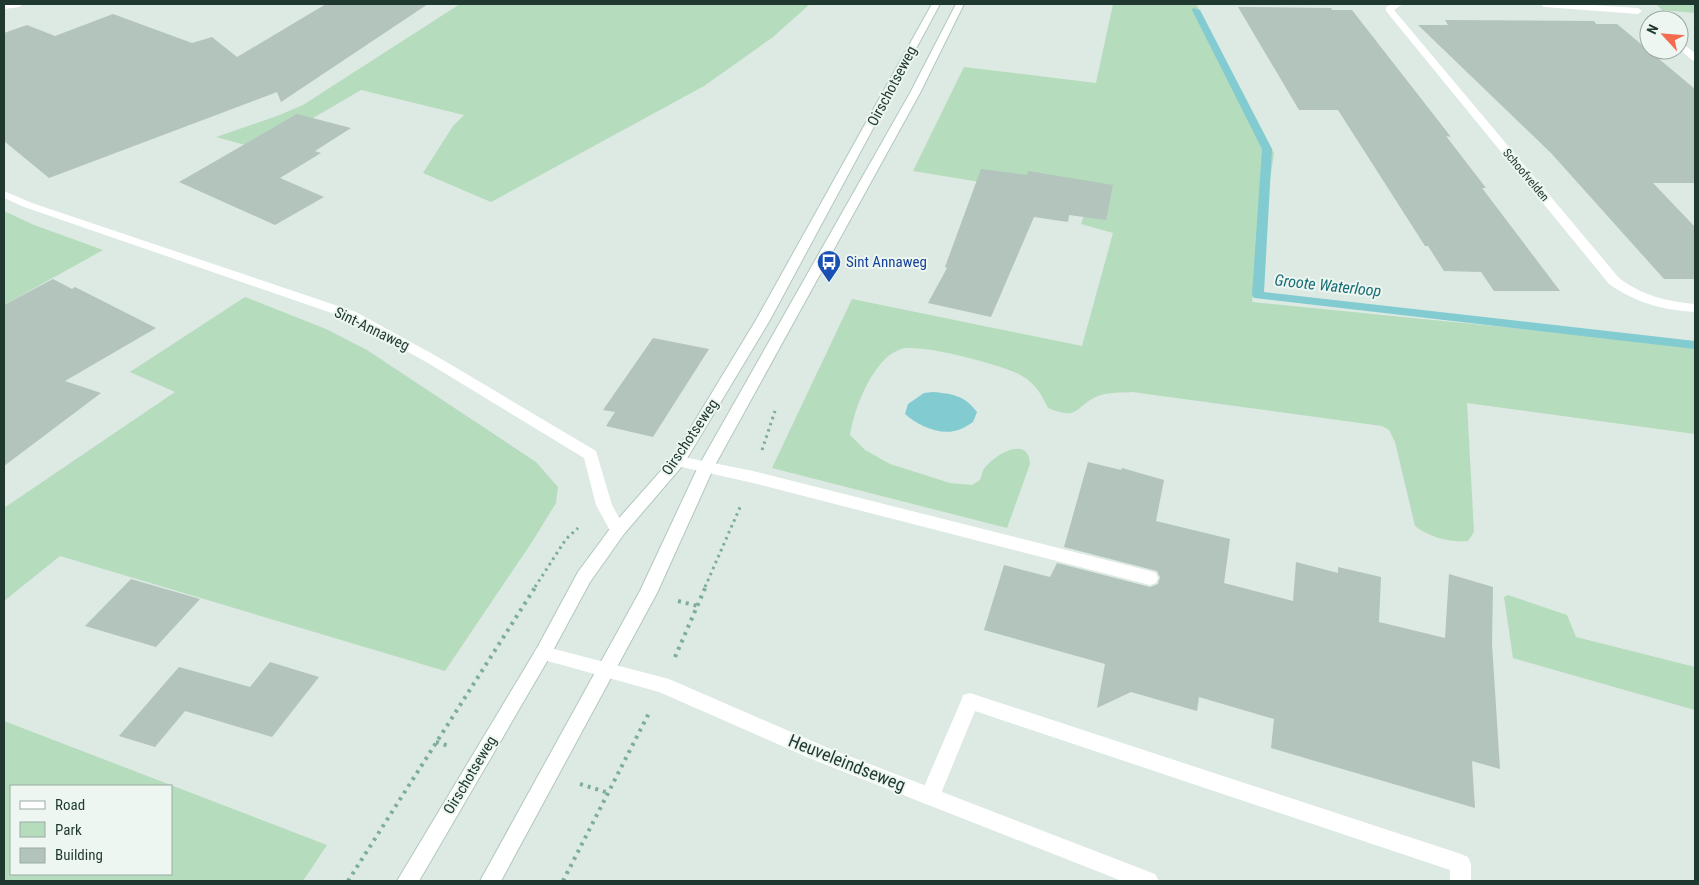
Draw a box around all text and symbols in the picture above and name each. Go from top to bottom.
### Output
north arrow [1639,10,1689,60]
text: N [1643,22,1661,37]
street label: Oirschotseweg [863,43,921,129]
street label: Schoofvelden [1500,146,1552,204]
bus stop icon: Sint Annaweg [816,249,842,283]
place label: Sint Annaweg [846,253,927,271]
water label: Groote Waterloop [1274,270,1382,301]
street label: Sint-Annaweg [332,303,412,355]
street label: Oirschotseweg [658,395,722,479]
street label: Heuveleindseweg [786,730,909,796]
street label: Oirschotseweg [440,733,500,817]
legend [10,785,172,875]
text: Road [55,796,85,814]
text: Park [55,821,82,839]
text: Building [55,846,103,864]

